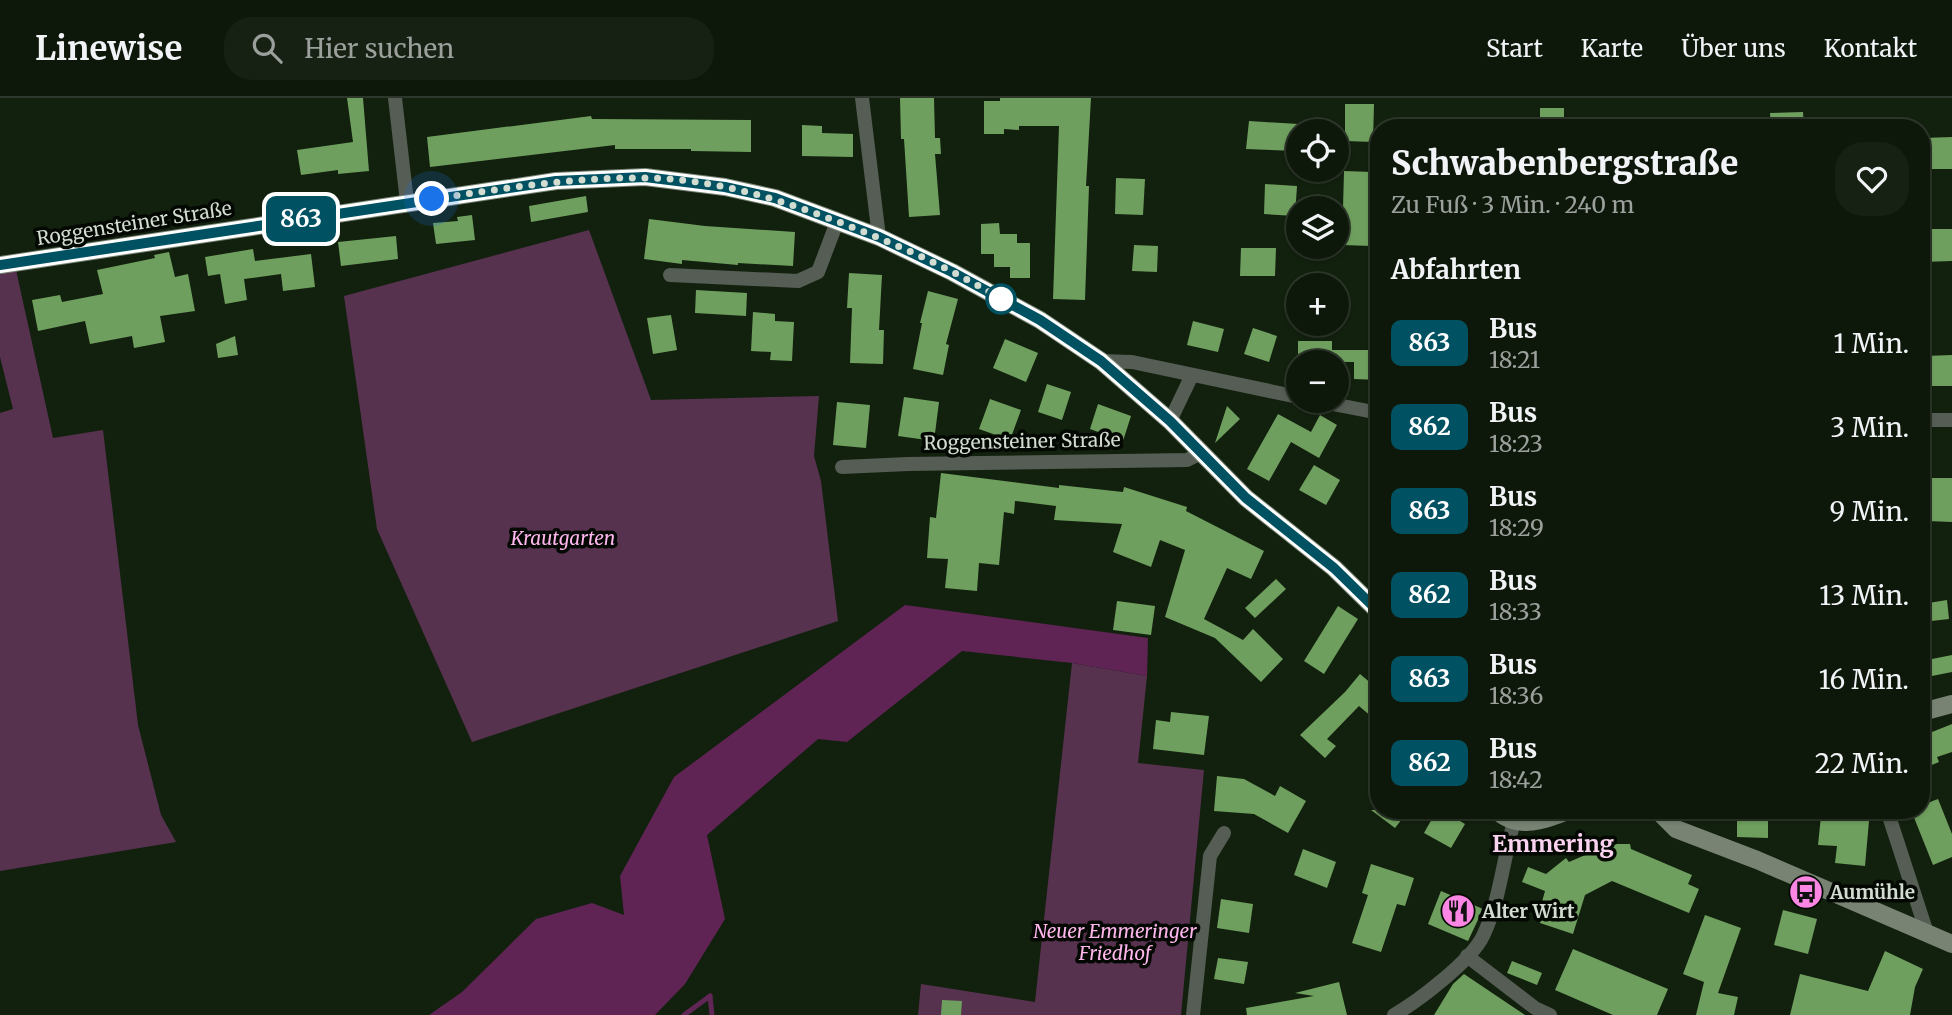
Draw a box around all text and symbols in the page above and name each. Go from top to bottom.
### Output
search box [224,17,714,80]
text: Linewise [35,28,182,69]
icon: search [248,29,286,67]
text: Hier suchen [304,32,454,65]
text: Start [1486,33,1543,64]
text: Karte [1581,33,1643,64]
text: Über uns [1681,33,1786,64]
text: Kontakt [1824,33,1917,64]
map controls [1286,119,1349,413]
button: locate [1286,119,1349,182]
button: heart [1835,142,1909,216]
text: Schwabenbergstraße [1391,143,1738,184]
your location [414,181,449,216]
text: Zu Fuß · 3 Min. · 240 m [1391,190,1634,219]
street label: Roggensteiner Straße [35,196,233,250]
line badge: 863 [261,196,341,242]
button: layers [1286,196,1349,259]
text: 863 [280,203,322,234]
text: Abfahrten [1391,253,1521,286]
button: + [1286,273,1349,336]
unlabelled marker [986,284,1016,314]
text: Bus [1489,312,1537,345]
text: 863 [1408,327,1451,358]
text: 1 Min. [1833,327,1909,360]
text: 18:21 [1489,345,1540,374]
button: − [1286,350,1349,413]
text: Bus [1489,396,1537,429]
text: 862 [1408,411,1451,442]
text: 3 Min. [1830,411,1909,444]
street label: Roggensteiner Straße [923,427,1121,455]
text: 18:23 [1489,429,1543,458]
text: Bus [1489,480,1537,513]
text: 863 [1408,495,1451,526]
text: 9 Min. [1829,495,1909,528]
text: 18:29 [1489,513,1544,542]
park label: Krautgarten [510,526,615,550]
text: Bus [1489,564,1537,597]
text: 862 [1408,579,1451,610]
text: 13 Min. [1819,579,1909,612]
text: 18:33 [1489,597,1542,626]
text: Bus [1489,648,1537,681]
text: 863 [1408,663,1451,694]
text: 16 Min. [1819,663,1909,696]
text: 18:36 [1489,681,1543,710]
text: Bus [1489,732,1537,765]
text: 862 [1408,747,1451,778]
text: 22 Min. [1815,747,1909,780]
text: 18:42 [1489,765,1543,794]
district label: Emmering [1492,829,1615,858]
bus stop icon: Aumühle [1787,873,1825,911]
place label: Aumühle [1829,880,1915,904]
restaurant icon: Alter Wirt [1439,892,1477,930]
place label: Alter Wirt [1481,899,1575,923]
park label: Neuer Emmeringer Friedhof [1033,919,1197,965]

